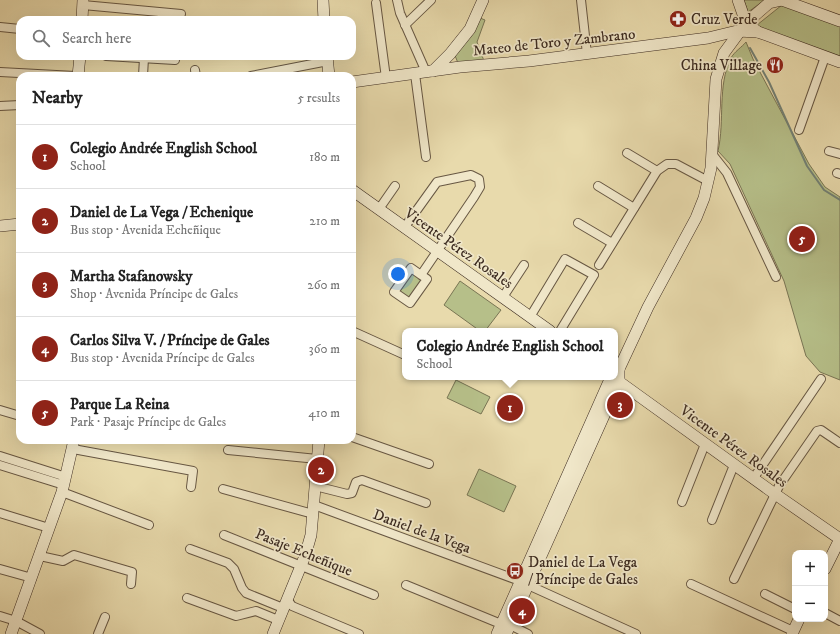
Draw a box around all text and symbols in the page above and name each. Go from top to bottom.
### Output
pharmacy icon: Cruz Verde [668,9,688,29]
place label: Cruz Verde [691,10,758,29]
search box [16,16,356,60]
street label: Mateo de Toro y Zambrano [472,25,636,60]
icon: search [30,27,52,49]
text: Search here [62,29,131,48]
restaurant icon: China Village [765,55,785,75]
place label: China Village [681,56,762,75]
text: Nearby [32,87,82,109]
text: 5 results [298,90,340,106]
text: Colegio Andrée English School [70,139,257,158]
text: 1 [43,149,47,165]
text: 180 m [309,149,340,165]
text: School [70,158,106,174]
text: Daniel de La Vega / Echenique [70,203,253,222]
street label: Vicente Pérez Rosales [400,203,517,293]
text: 2 [42,213,48,229]
text: 210 m [309,213,340,229]
text: Bus stop · Avenida Echeñique [70,222,221,238]
pin: 5 [789,224,815,254]
your location [388,264,408,284]
text: Martha Stafanowsky [70,267,192,286]
text: 3 [43,277,47,293]
text: 260 m [307,277,340,293]
text: Shop · Avenida Príncipe de Gales [70,286,238,302]
popup [402,328,618,380]
text: Carlos Silva V. / Príncipe de Gales [70,331,270,350]
text: Colegio Andrée English School [416,337,604,356]
text: 4 [41,341,49,357]
text: 360 m [309,341,340,357]
text: Bus stop · Avenida Príncipe de Gales [70,350,255,366]
text: School [416,356,452,372]
pin: 3 [607,390,633,420]
pin: 1 [497,393,523,423]
text: Parque La Reina [70,395,169,414]
street label: Vicente Pérez Rosales [675,400,791,492]
text: 5 [42,405,48,421]
text: 410 m [308,405,340,421]
text: Park · Pasaje Príncipe de Gales [70,414,226,430]
pin: 2 [308,455,334,485]
street label: Daniel de la Vega [370,505,474,558]
street label: Pasaje Echeñique [252,524,355,581]
map controls [792,550,828,622]
button: + [792,550,828,586]
place label: Daniel de La Vega / Príncipe de Gales [528,553,638,589]
bus stop icon: Daniel de La Vega / Príncipe de Gales [505,561,525,581]
button: − [792,586,828,622]
pin: 4 [509,596,535,626]

